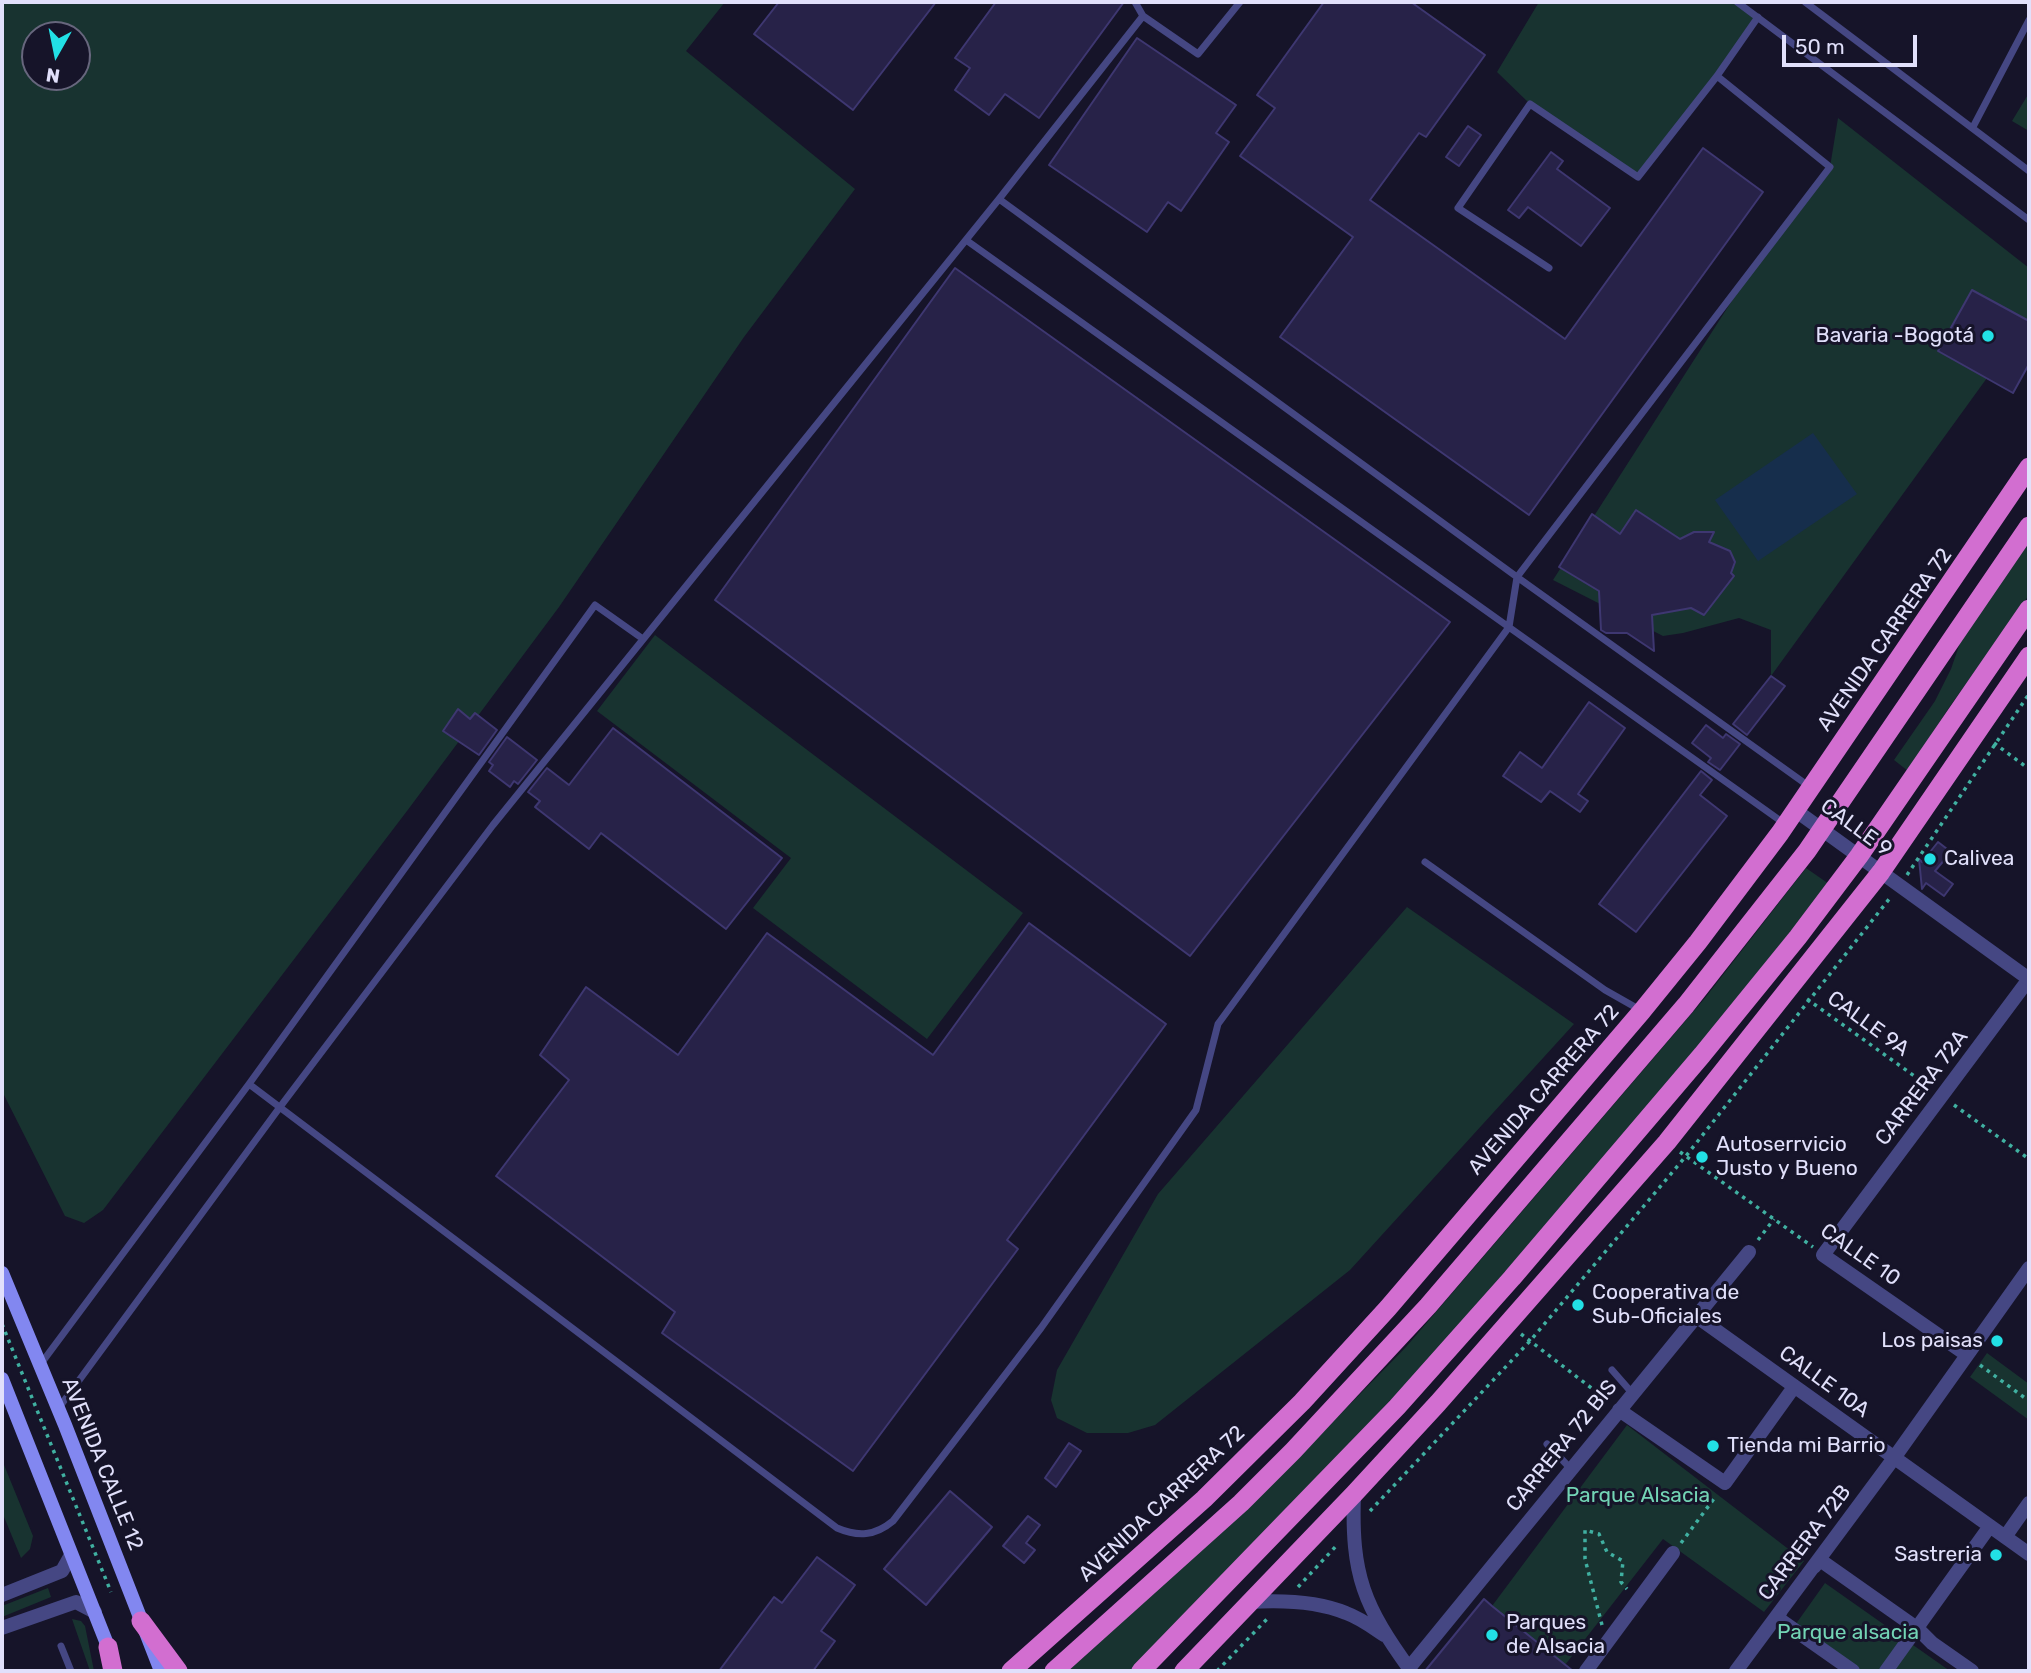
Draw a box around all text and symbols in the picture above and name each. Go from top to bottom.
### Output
north arrow [21,21,91,91]
scale bar [1786,21,1921,65]
text: 50 m [1795,34,1845,59]
text: N [44,63,62,88]
place label: Bavaria -Bogotá [1816,323,1974,349]
marker: Bavaria -Bogotá [1980,328,1996,344]
street label: AVENIDA CARRERA 72 [1812,544,1958,736]
street label: CALLE 9 [1815,794,1897,862]
place label: Calivea [1944,846,2014,872]
marker: Calivea [1922,851,1938,867]
street label: CALLE 9A [1822,986,1914,1062]
street label: AVENIDA CARRERA 72 [1463,1000,1625,1180]
street label: CARRERA 72A [1870,1025,1974,1151]
place label: Autoserrvicio Justo y Bueno [1716,1132,1858,1182]
marker: Autoserrvicio Justo y Bueno [1694,1149,1710,1165]
street label: CALLE 10 [1815,1218,1905,1292]
place label: Cooperativa de Sub-Oficiales [1592,1280,1739,1330]
marker: Cooperativa de Sub-Oficiales [1570,1297,1586,1313]
place label: Los paisas [1881,1328,1983,1354]
marker: Los paisas [1989,1333,2005,1349]
street label: CALLE 10A [1774,1341,1874,1423]
street label: AVENIDA CALLE 12 [56,1374,148,1554]
street label: CARRERA 72 BIS [1501,1375,1623,1517]
street label: AVENIDA CARRERA 72 [1074,1421,1250,1587]
place label: Tienda mi Barrio [1727,1433,1886,1459]
marker: Tienda mi Barrio [1705,1438,1721,1454]
street label: CARRERA 72B [1753,1480,1857,1606]
park label: Parque Alsacia [1566,1483,1710,1509]
place label: Sastreria [1894,1542,1982,1568]
marker: Sastreria [1988,1547,2004,1563]
place label: Parques de Alsacia [1506,1610,1605,1660]
park label: Parque alsacia [1777,1620,1919,1646]
marker: Parques de Alsacia [1484,1627,1500,1643]

